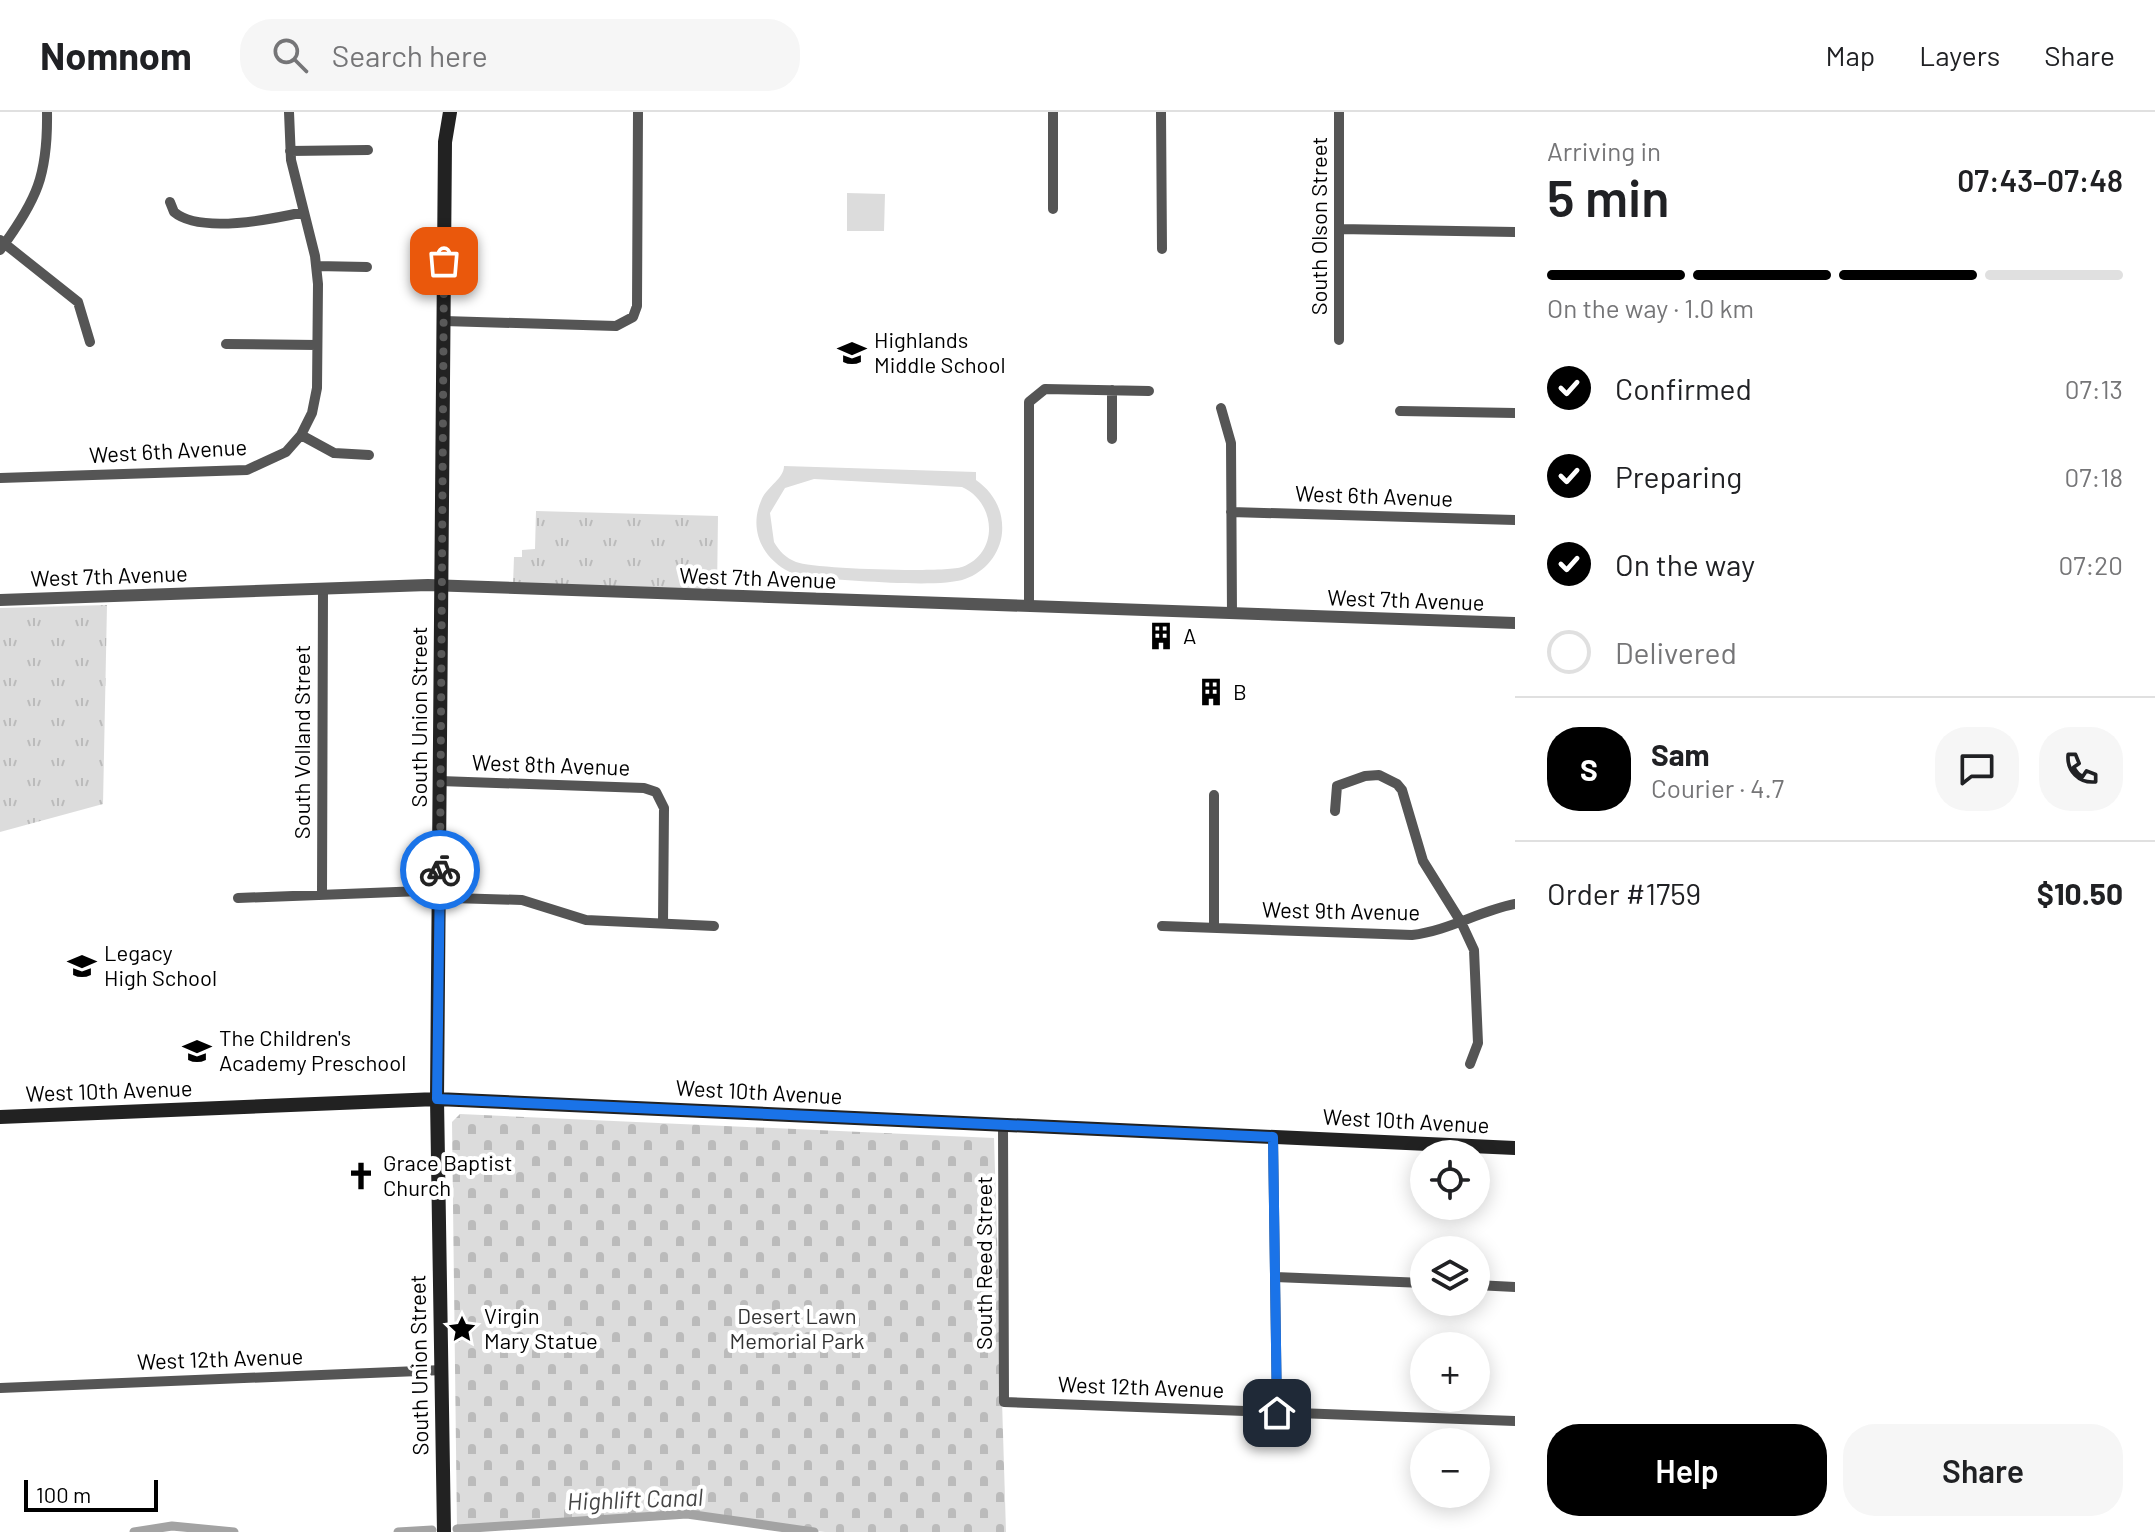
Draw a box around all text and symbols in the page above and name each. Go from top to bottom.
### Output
search box [240,19,800,91]
text: Nomnom [40,32,192,78]
icon: search [268,33,312,77]
text: Search here [332,37,488,73]
text: Map [1825,38,1875,72]
text: Layers [1919,38,2000,72]
text: Share [2044,38,2115,72]
text: Arriving in [1547,135,1661,166]
street label: South Olson Street [1305,137,1331,315]
text: 07:43–07:48 [1957,162,2123,198]
text: 5 min [1547,165,1670,227]
pin [410,227,478,295]
icon: bag [422,239,466,283]
text: On the way · 1.0 km [1547,292,1754,323]
place label: Highlands Middle School [874,326,1006,377]
school or university icon: Highlands Middle School [837,338,867,368]
icon: check [1547,366,1591,410]
text: Confirmed [1615,370,1752,406]
text: 07:13 [2065,373,2123,404]
street label: West 6th Avenue [88,433,248,467]
icon: check [1547,454,1591,498]
text: Preparing [1615,458,1742,494]
text: 07:18 [2065,461,2123,492]
street label: West 6th Avenue [1295,479,1454,511]
icon: check [1547,542,1591,586]
text: On the way [1615,546,1755,582]
text: 07:20 [2059,549,2123,580]
street label: West 7th Avenue [30,559,188,591]
street label: West 7th Avenue [679,561,837,593]
street label: West 7th Avenue [1327,583,1485,615]
building icon: A [1146,621,1176,651]
place label: A [1183,622,1196,648]
street label: South Union Street [405,627,431,807]
text: Delivered [1615,634,1737,670]
street label: South Volland Street [288,645,314,839]
building icon: B [1196,677,1226,707]
place label: B [1233,678,1247,704]
button: chat [1935,727,2019,811]
button: phone [2039,727,2123,811]
text: Sam [1651,736,1710,772]
street label: West 8th Avenue [471,748,631,780]
text: S [1580,751,1598,787]
text: Courier · 4.7 [1651,772,1784,803]
courier [400,830,480,910]
icon: bike [418,848,462,892]
text: Order #1759 [1547,875,1701,911]
text: $10.50 [2037,875,2123,911]
street label: West 9th Avenue [1262,896,1420,924]
place label: Legacy High School [104,939,217,990]
school or university icon: Legacy High School [67,951,97,981]
place label: The Children's Academy Preschool [219,1024,406,1075]
school or university icon: The Children's Academy Preschool [182,1036,212,1066]
street label: West 10th Avenue [25,1074,193,1106]
street label: West 10th Avenue [675,1074,843,1108]
street label: West 10th Avenue [1322,1103,1490,1137]
map controls [1410,1140,1490,1508]
button: locate [1410,1140,1490,1220]
place label: Grace Baptist Church [383,1149,512,1200]
church icon: Grace Baptist Church [346,1161,376,1191]
street label: South Reed Street [970,1176,996,1350]
button: layers [1410,1236,1490,1316]
street label: South Union Street [403,1274,433,1456]
place label: Virgin Mary Statue [484,1302,598,1353]
park label: Desert Lawn Memorial Park [729,1302,865,1353]
place icon: Virgin Mary Statue [447,1314,477,1344]
button: + [1410,1332,1490,1412]
street label: West 12th Avenue [136,1342,304,1374]
street label: West 12th Avenue [1057,1370,1225,1402]
pin [1243,1379,1311,1447]
icon: home [1255,1391,1299,1435]
button: Help [1547,1424,1827,1516]
button: Share [1843,1424,2123,1516]
button: − [1410,1428,1490,1508]
scale bar [24,1476,158,1512]
text: 100 m [36,1481,91,1507]
water label: Highlift Canal [566,1482,704,1515]

